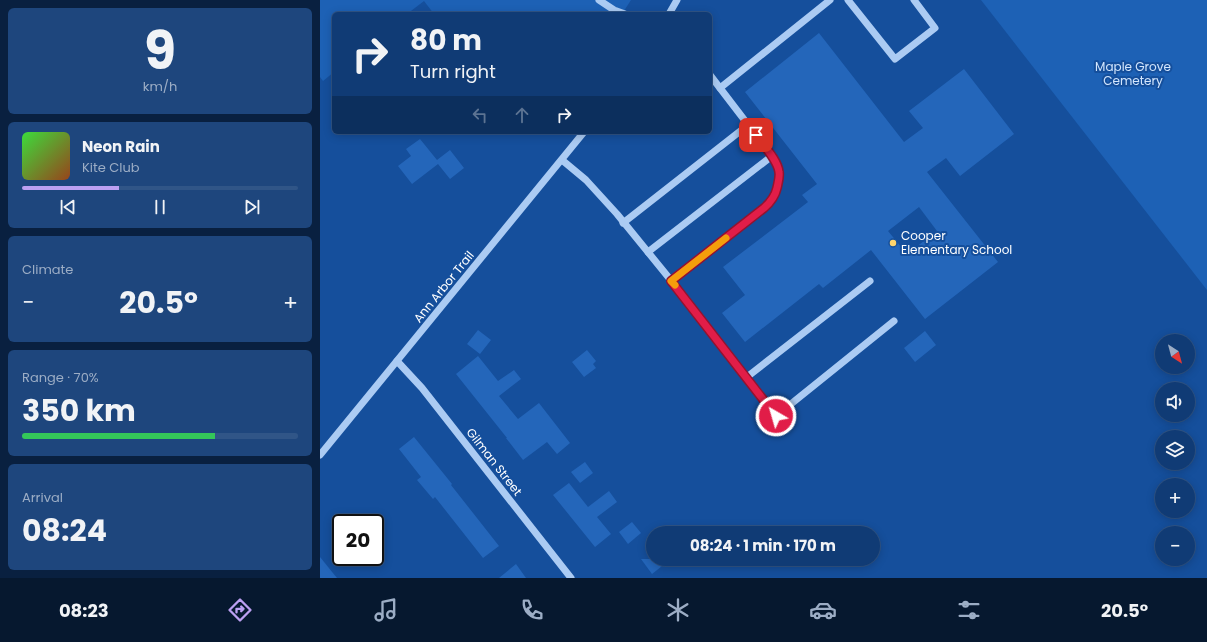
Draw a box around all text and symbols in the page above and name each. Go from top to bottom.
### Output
text: 9 [144,14,176,87]
text: 80 m [410,21,482,60]
icon: right [344,28,396,80]
park label: Maple Grove Cemetery [1095,58,1171,89]
text: Turn right [410,59,496,84]
text: km/h [143,77,177,96]
icon: left [469,104,491,126]
icon: ahead [511,104,533,126]
icon: right [553,104,575,126]
pin [739,118,773,152]
icon: arrive [745,124,767,146]
text: Neon Rain [82,136,160,157]
text: Kite Club [82,158,140,177]
icon: previous [57,196,79,218]
icon: pause [149,196,171,218]
icon: next [241,196,263,218]
place label: Cooper Elementary School [901,227,1012,258]
marker: Cooper Elementary School [888,238,898,248]
street label: Ann Arbor Trail [409,247,478,326]
text: Climate [22,260,73,279]
text: 20.5° [119,281,198,324]
text: − [22,287,34,318]
text: + [283,287,298,318]
north arrow [1155,334,1195,374]
map controls [1155,334,1195,566]
text: Range · 70% [22,368,99,387]
button: sound [1155,382,1195,422]
text: 350 km [22,389,136,432]
position arrow [755,395,797,437]
street label: Gilman Street [463,424,526,499]
button: layers [1155,430,1195,470]
button: + [1155,478,1195,518]
text: Arrival [22,488,63,507]
text: 08:24 [22,509,107,552]
speed limit sign: 20 [332,514,384,566]
button: − [1155,526,1195,566]
text: 08:24 · 1 min · 170 m [690,535,836,556]
icon: directions [226,596,254,624]
icon: music [372,596,400,624]
icon: phone [518,596,546,624]
icon: climate [664,596,692,624]
icon: car [809,596,837,624]
icon: filters [955,596,983,624]
text: 08:23 [59,598,109,623]
text: 20.5° [1101,598,1148,623]

